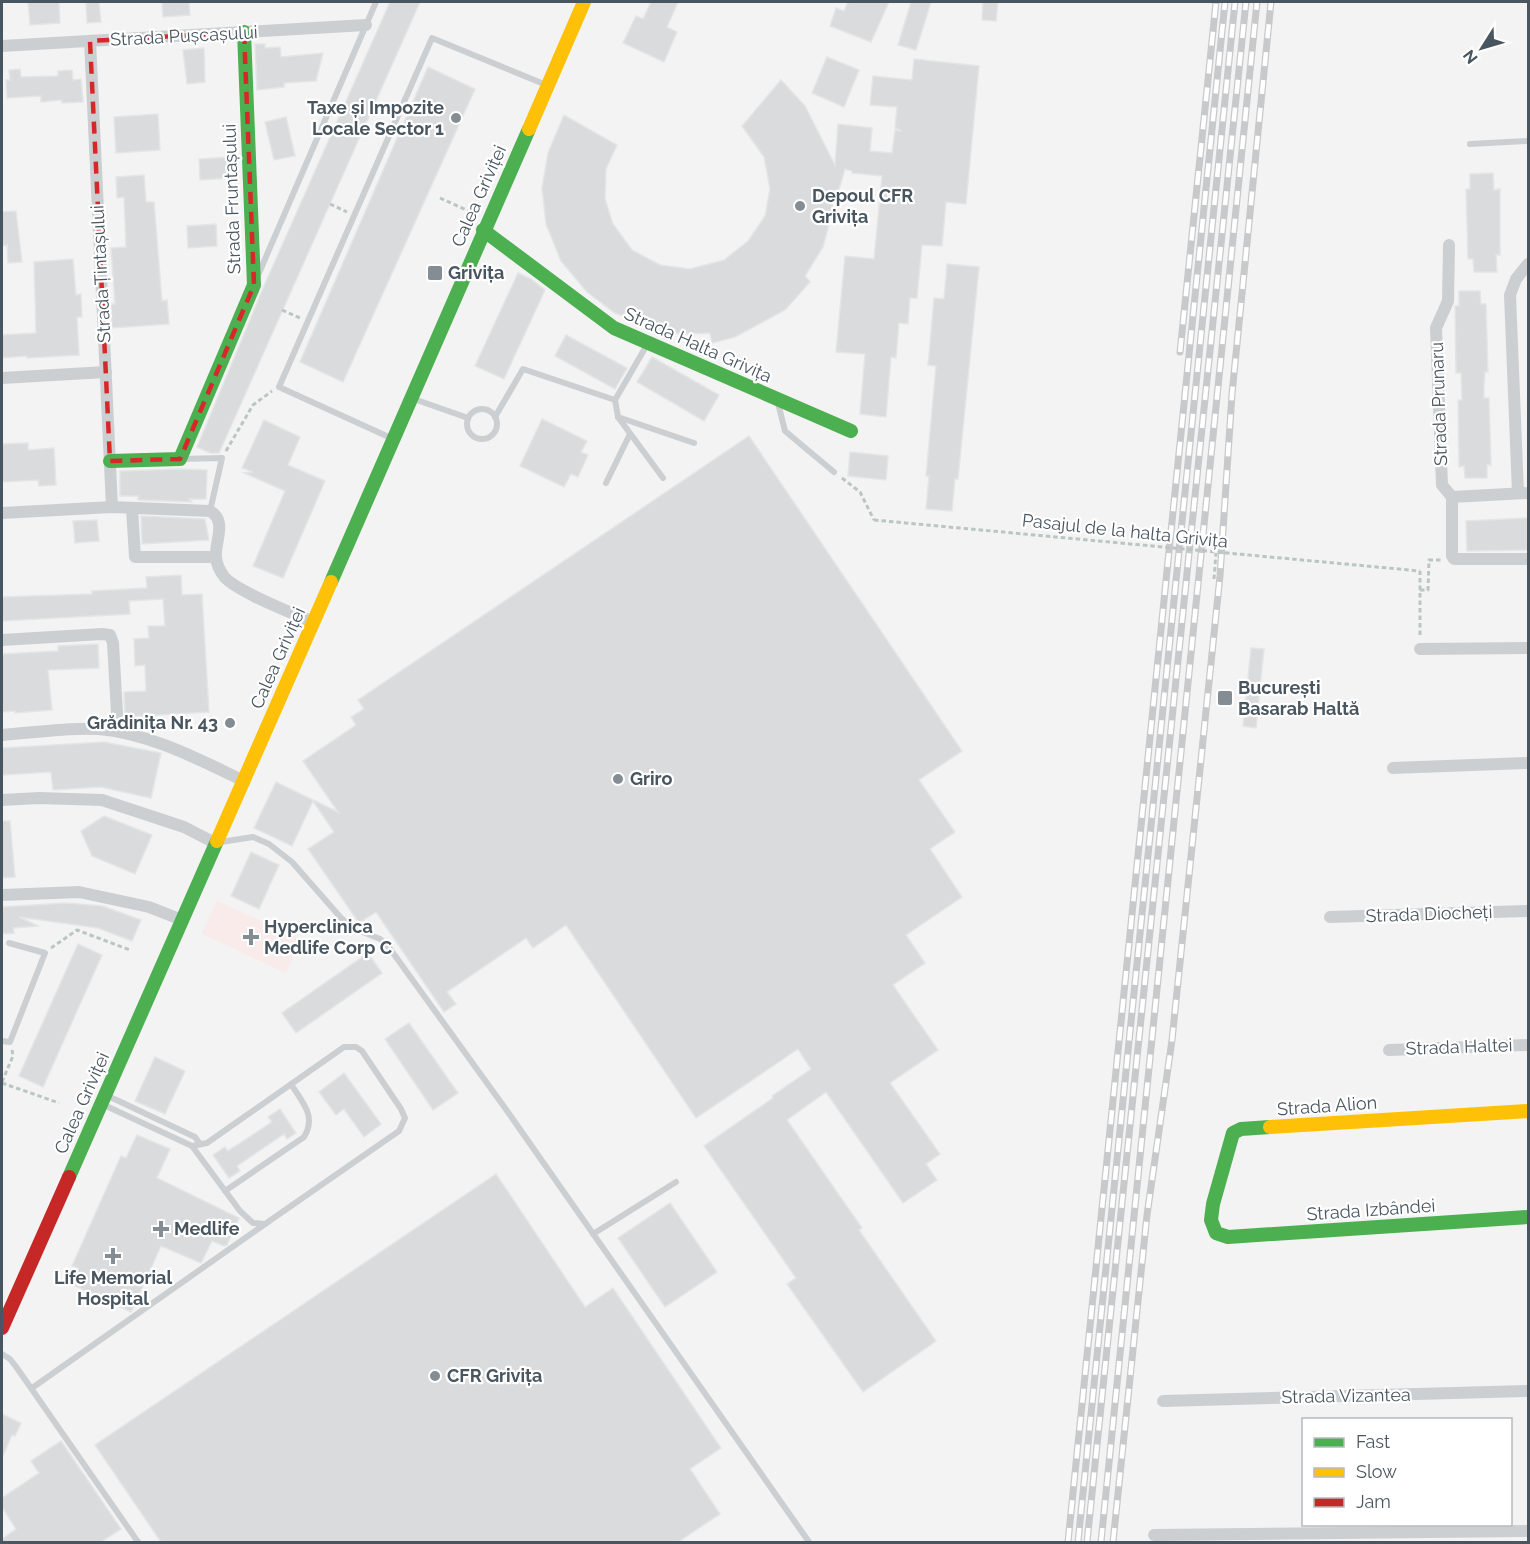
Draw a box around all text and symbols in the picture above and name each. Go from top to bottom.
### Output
north arrow [1452,18,1512,78]
street label: Strada Pușcașului [110,21,258,50]
text: N [1459,46,1482,67]
place label: Taxe și Impozite Locale Sector 1 [307,97,444,139]
marker: Taxe și Impozite Locale Sector 1 [449,111,463,125]
street label: Strada Fruntașului [218,123,245,275]
street label: Calea Griviței [447,142,510,250]
place label: Depoul CFR Grivița [812,185,913,227]
marker: Depoul CFR Grivița [793,199,807,213]
street label: Strada Țintașului [86,205,115,343]
place label: Grivița [448,262,504,283]
marker: Grivița [426,264,444,282]
street label: Strada Halta Grivița [621,303,775,387]
street label: Strada Prunaru [1426,342,1451,466]
street label: Pasajul de la halta Grivița [1021,509,1229,552]
street label: Calea Griviței [246,604,309,712]
place label: București Basarab Haltă [1238,677,1359,719]
marker: București Basarab Haltă [1216,689,1234,707]
place label: Grădinița Nr. 43 [87,712,218,733]
marker: Grădinița Nr. 43 [223,716,237,730]
place label: Griro [630,768,672,789]
marker: Griro [611,772,625,786]
street label: Strada Diocheți [1365,901,1493,926]
place label: Hyperclinica Medlife Corp C [264,916,392,958]
marker: Hyperclinica Medlife Corp C [242,928,260,946]
street label: Strada Haltei [1405,1034,1513,1059]
street label: Calea Griviței [50,1049,113,1157]
street label: Strada Alion [1276,1092,1378,1119]
street label: Strada Izbândei [1306,1195,1436,1224]
place label: Medlife [174,1218,240,1239]
marker: Medlife [152,1220,170,1238]
marker: Life Memorial Hospital [104,1247,122,1265]
place label: Life Memorial Hospital [54,1267,172,1309]
place label: CFR Grivița [447,1365,542,1386]
marker: CFR Grivița [428,1369,442,1383]
street label: Strada Vizantea [1281,1384,1411,1407]
legend [1302,1418,1512,1526]
text: Fast [1356,1431,1390,1452]
text: Slow [1356,1461,1397,1482]
text: Jam [1356,1491,1391,1512]

